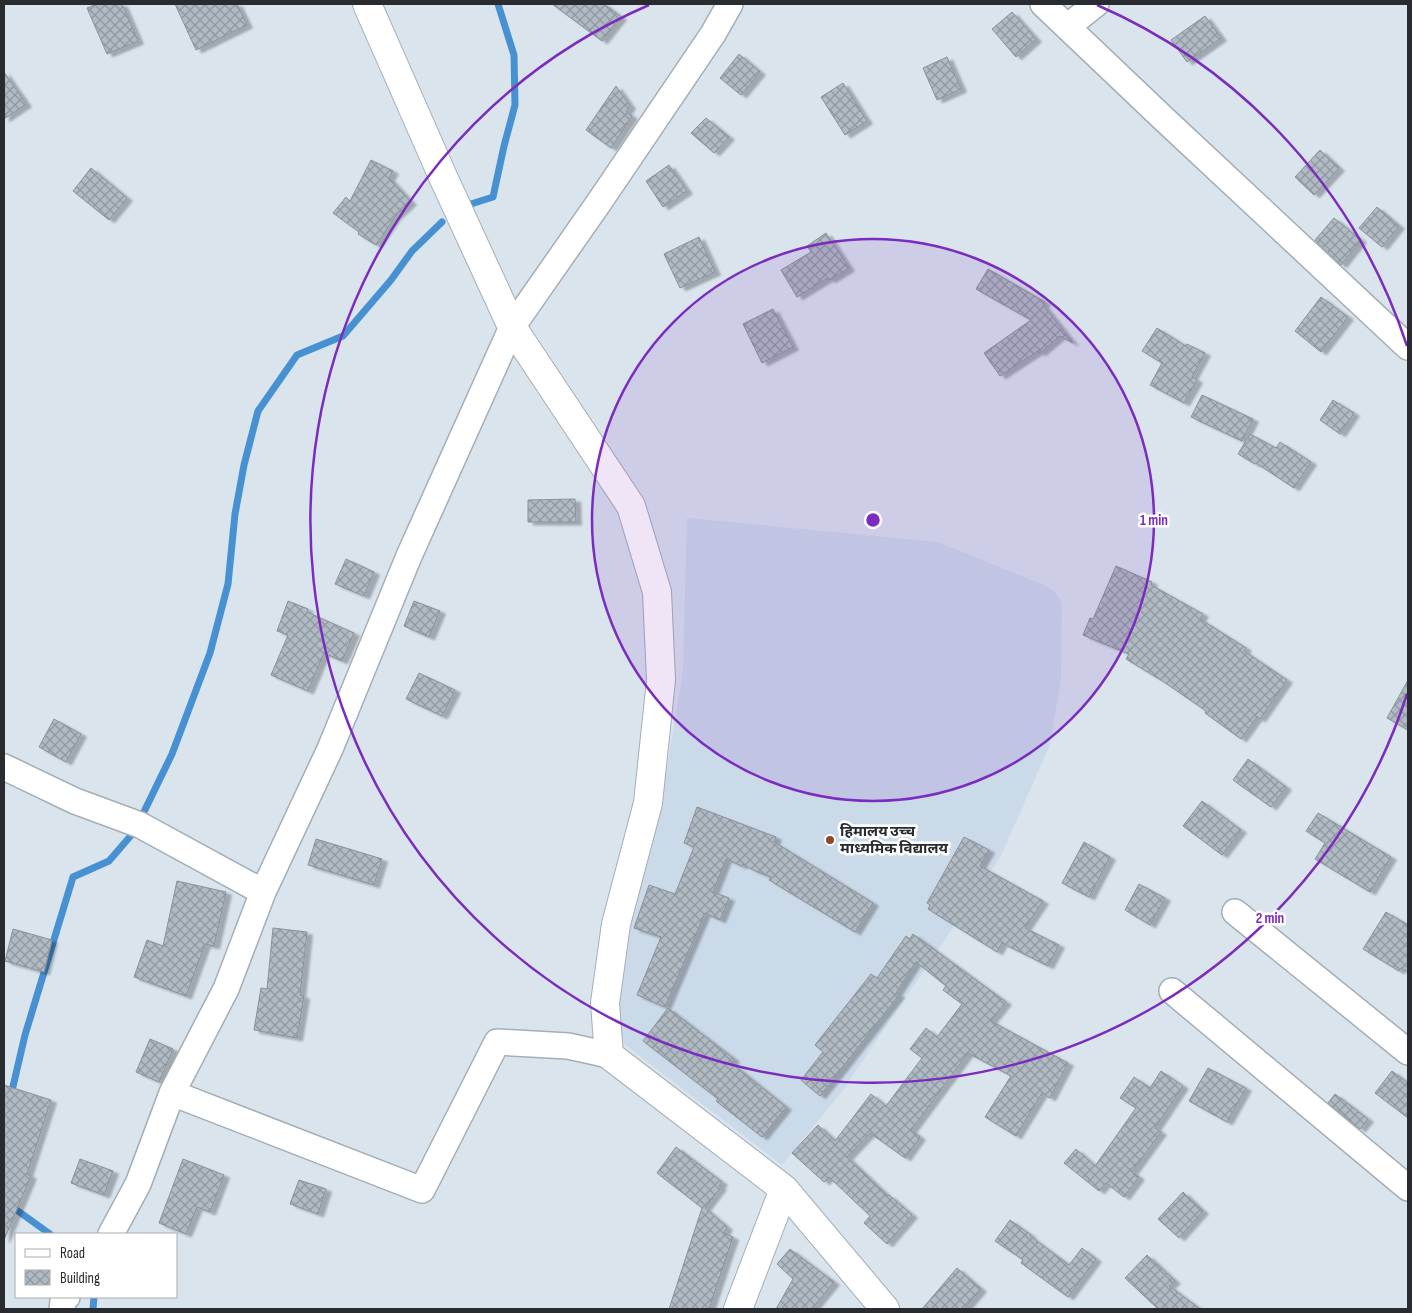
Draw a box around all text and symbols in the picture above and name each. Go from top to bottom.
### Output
centre of rings [864,511,882,529]
text: 1 min [1140,511,1168,530]
place label: हिमालय उच्च माध्यमिक विद्यालय [840,822,949,858]
marker: हिमालय उच्च माध्यमिक विद्यालय [824,834,836,846]
text: 2 min [1256,909,1284,928]
legend [15,1233,178,1298]
text: Road [60,1244,85,1263]
text: Building [60,1269,100,1288]

